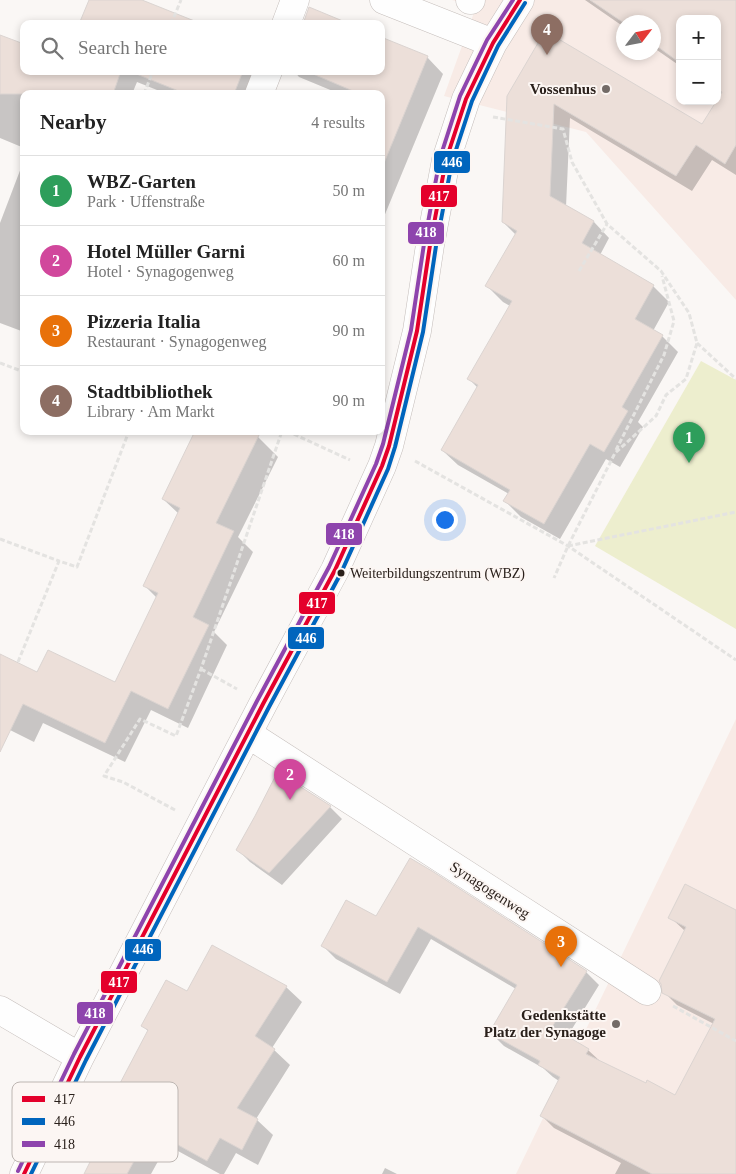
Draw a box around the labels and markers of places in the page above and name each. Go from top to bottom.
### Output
pin: 4 [531,14,563,55]
place label: Vossenhus [530,81,596,97]
marker: Vossenhus [600,83,612,95]
pin: 1 [673,422,705,463]
place label: Weiterbildungszentrum (WBZ) [350,566,525,582]
marker: Weiterbildungszentrum (WBZ) [336,568,346,578]
pin: 2 [274,759,306,800]
pin: 3 [545,926,577,967]
place label: Gedenkstätte Platz der Synagoge [484,1007,606,1040]
marker: Gedenkstätte Platz der Synagoge [610,1018,622,1030]

